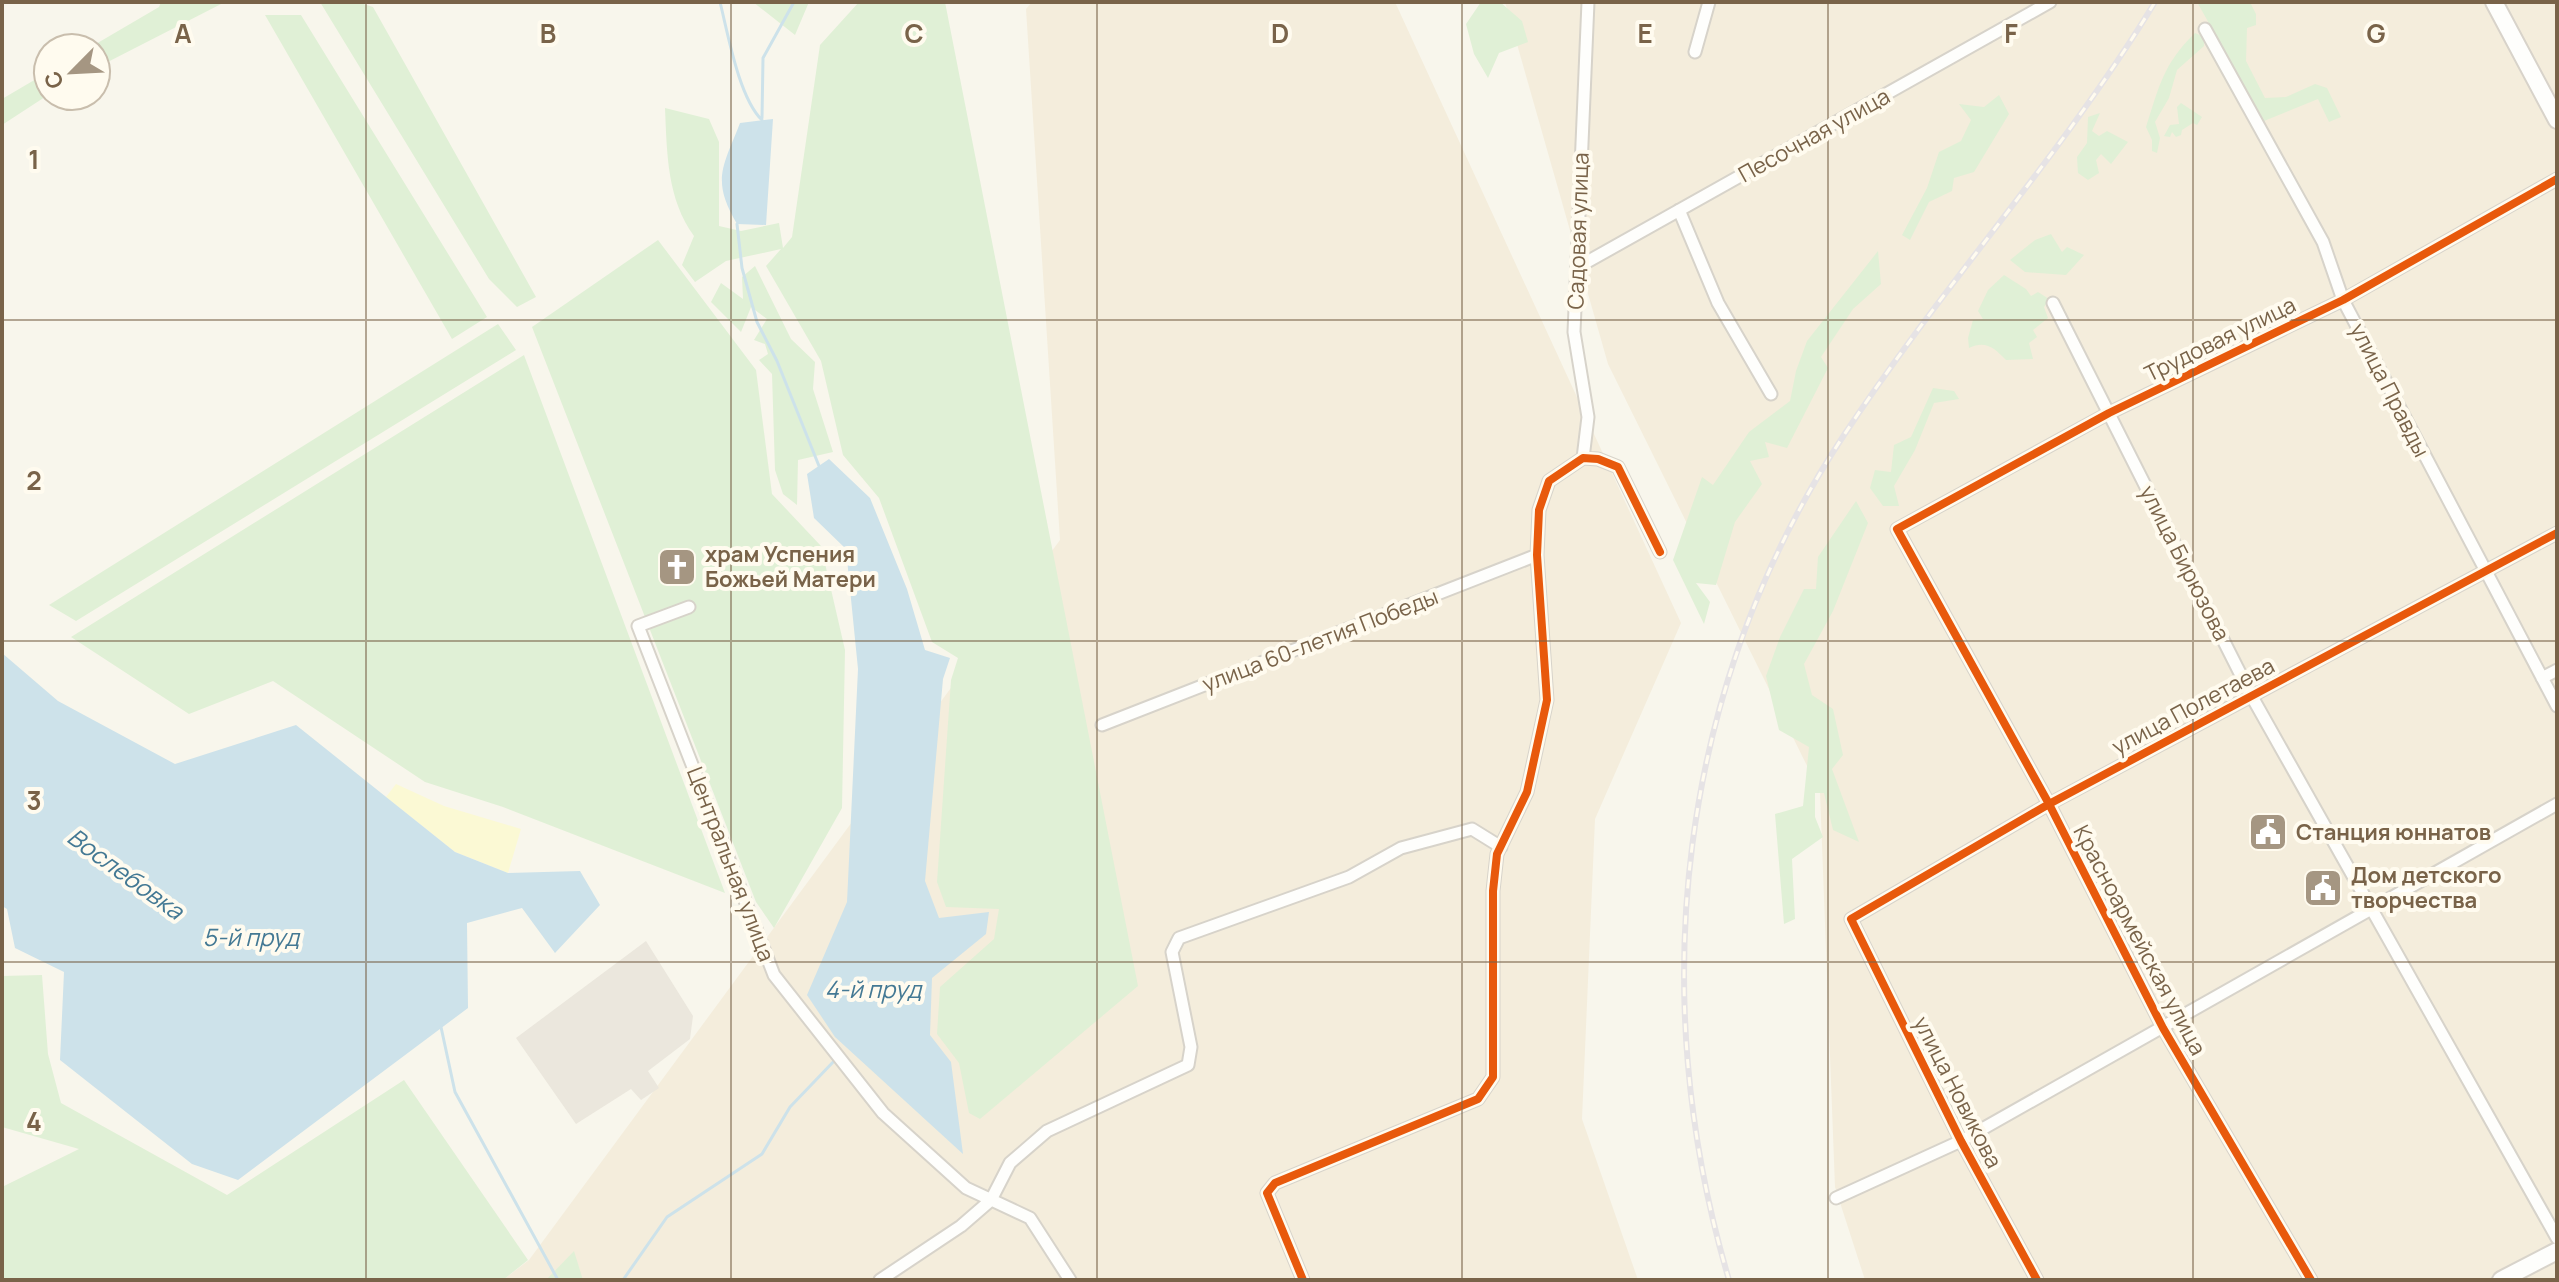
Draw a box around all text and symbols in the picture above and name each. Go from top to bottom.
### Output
text: A [174,15,192,51]
text: B [540,15,556,51]
text: C [904,15,924,51]
text: D [1271,15,1289,51]
text: E [1637,15,1653,51]
text: F [2004,15,2018,51]
text: G [2366,15,2386,51]
north arrow [32,32,112,112]
text: С [37,67,71,94]
street label: Песочная улица [1733,81,1895,189]
text: 1 [28,141,40,177]
street label: Садовая улица [1560,152,1596,310]
street label: Трудовая улица [2139,289,2301,389]
street label: улица Правды [2343,318,2437,462]
text: 2 [26,462,42,498]
street label: улица Бирюзова [2133,480,2237,646]
place label: храм Успения Божьей Матери [705,539,876,594]
church icon: храм Успения Божьей Матери [656,546,698,588]
street label: улица 60-летия Победы [1198,581,1442,699]
street label: улица Полетаева [2107,651,2279,761]
street label: Центральная улица [680,762,782,966]
text: 3 [26,782,42,818]
public building icon: Станция юннатов [2247,811,2289,853]
place label: Станция юннатов [2296,817,2491,847]
water label: Вослебовка [61,820,192,927]
street label: Красноармейская улица [2067,820,2213,1060]
place label: Дом детского творчества [2351,860,2502,915]
public building icon: Дом детского творчества [2302,867,2344,909]
water label: 5-й пруд [203,920,301,953]
water label: 4-й пруд [825,972,923,1005]
street label: улица Новикова [1907,1011,2009,1173]
text: 4 [26,1103,42,1139]

